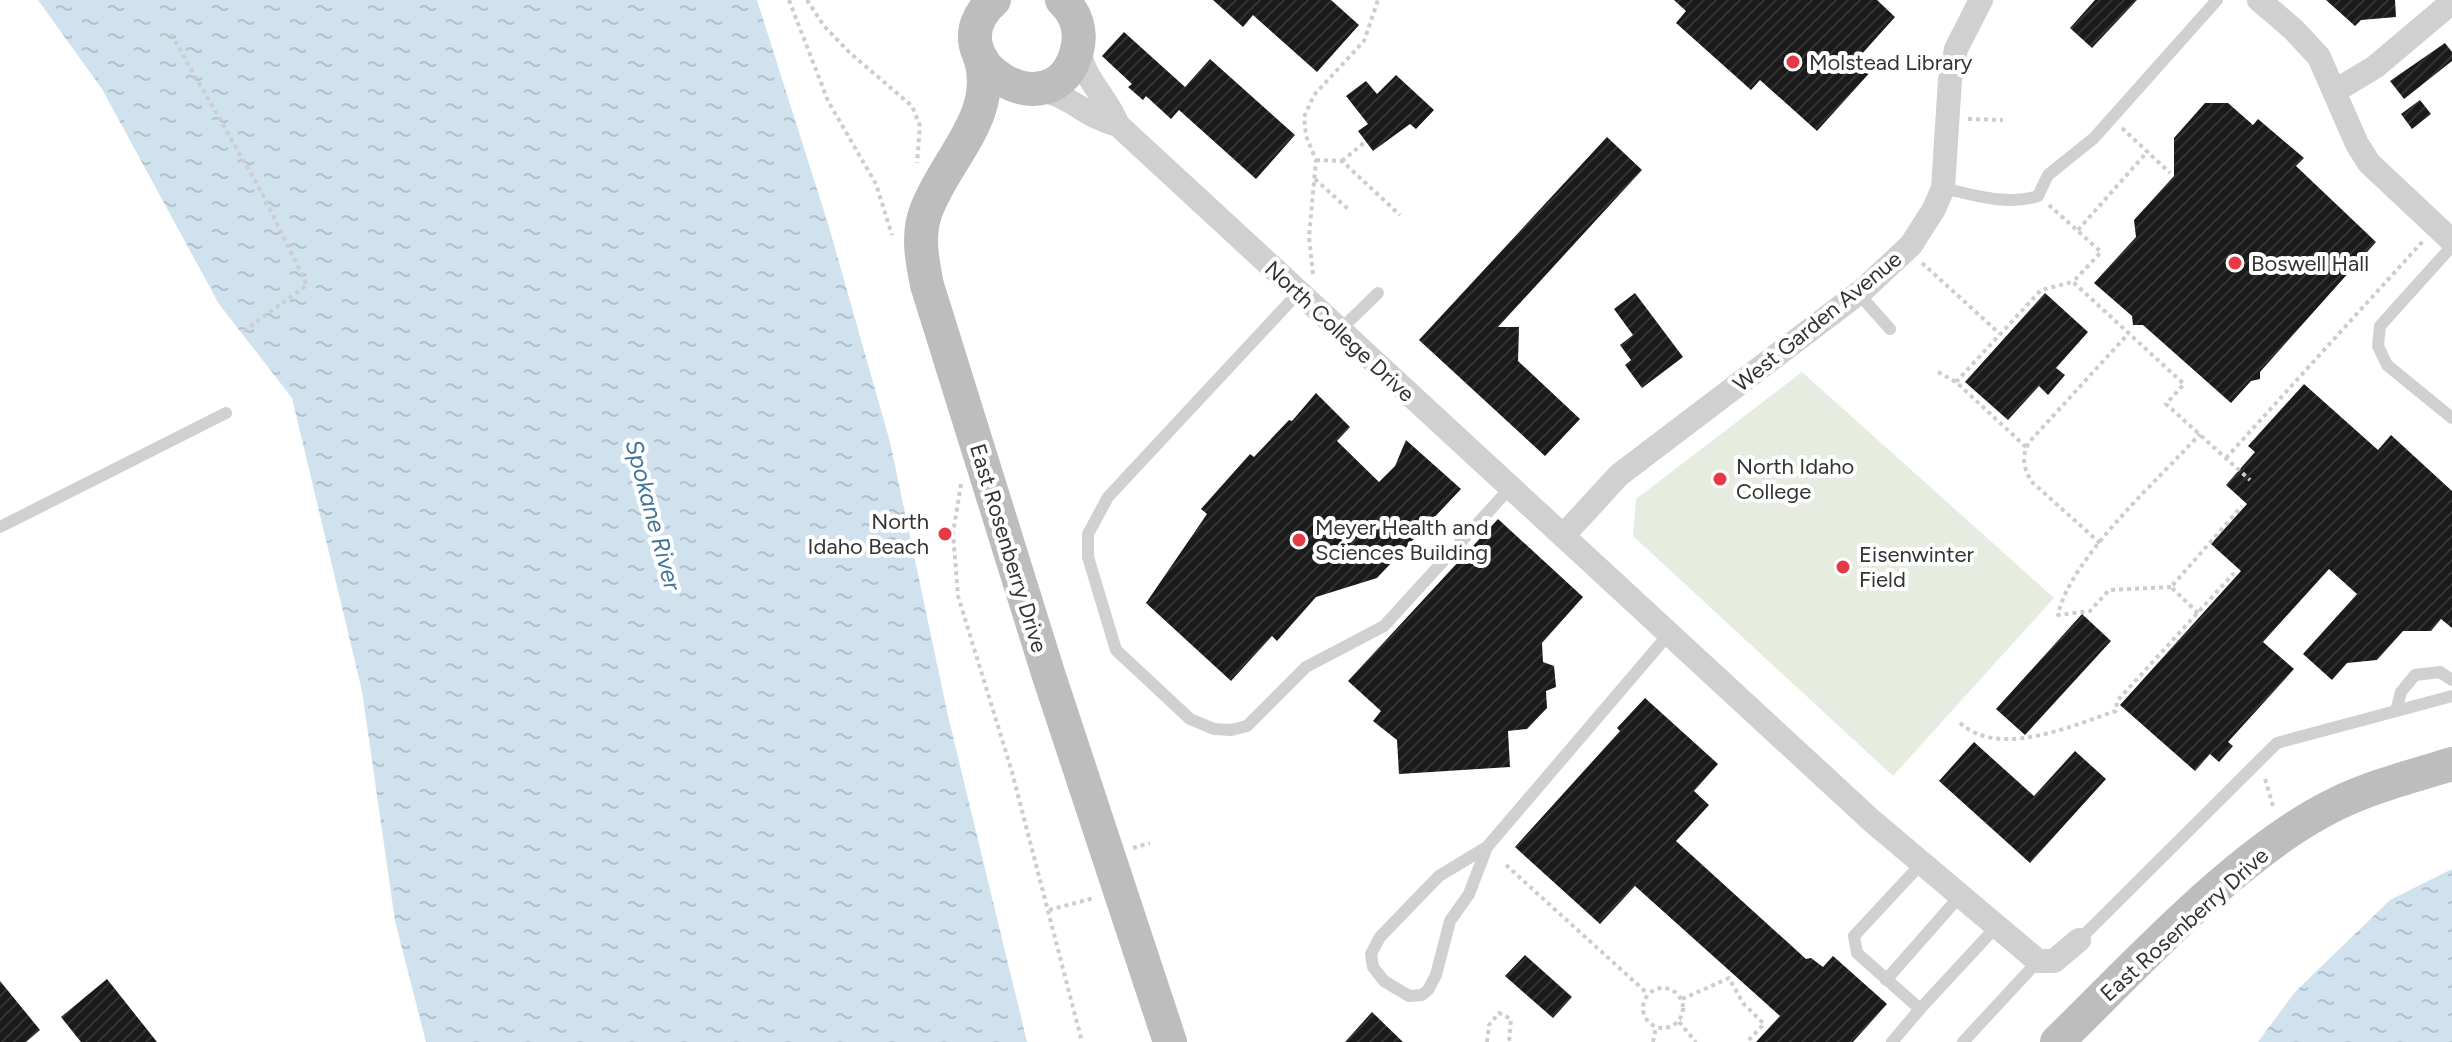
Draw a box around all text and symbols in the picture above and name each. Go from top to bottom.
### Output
place label: Molstead Library [1809,49,1973,76]
marker: Molstead Library [1784,53,1802,71]
street label: West Garden Avenue [1728,245,1907,398]
place label: Boswell Hall [2251,250,2369,277]
marker: Boswell Hall [2226,254,2244,272]
street label: North College Drive [1259,255,1420,408]
water label: Spokane River [619,436,688,594]
street label: East Rosenberry Drive [964,440,1053,656]
place label: North Idaho College [1736,453,1854,505]
marker: North Idaho College [1711,470,1729,488]
place label: North Idaho Beach [808,508,929,560]
place label: Meyer Health and Sciences Building [1315,514,1489,566]
marker: North Idaho Beach [936,525,954,543]
marker: Meyer Health and Sciences Building [1290,531,1308,549]
place label: Eisenwinter Field [1859,541,1974,593]
marker: Eisenwinter Field [1834,558,1852,576]
street label: East Rosenberry Drive [2095,842,2274,1007]

